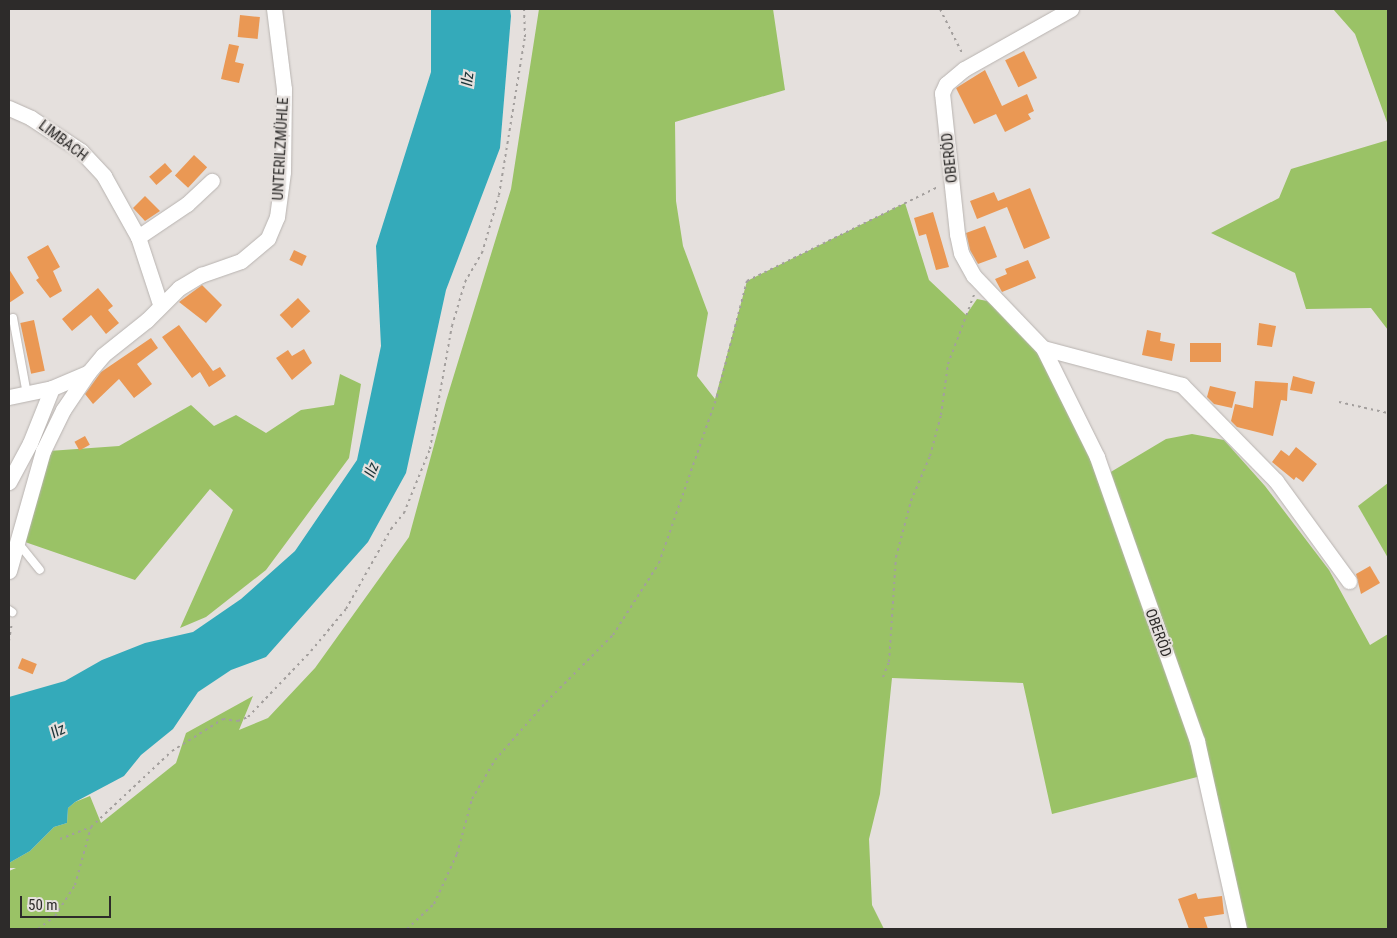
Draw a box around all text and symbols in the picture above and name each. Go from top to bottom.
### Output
water label: Ilz [458,71,478,87]
street label: UNTERILZMÜHLE [269,97,293,201]
street label: LIMBACH [35,117,91,165]
street label: OBERÖD [938,132,962,184]
water label: Ilz [360,460,384,480]
street label: OBERÖD [1141,606,1175,660]
water label: Ilz [47,719,69,743]
scale bar [22,886,114,918]
text: 50 m [28,896,58,914]

